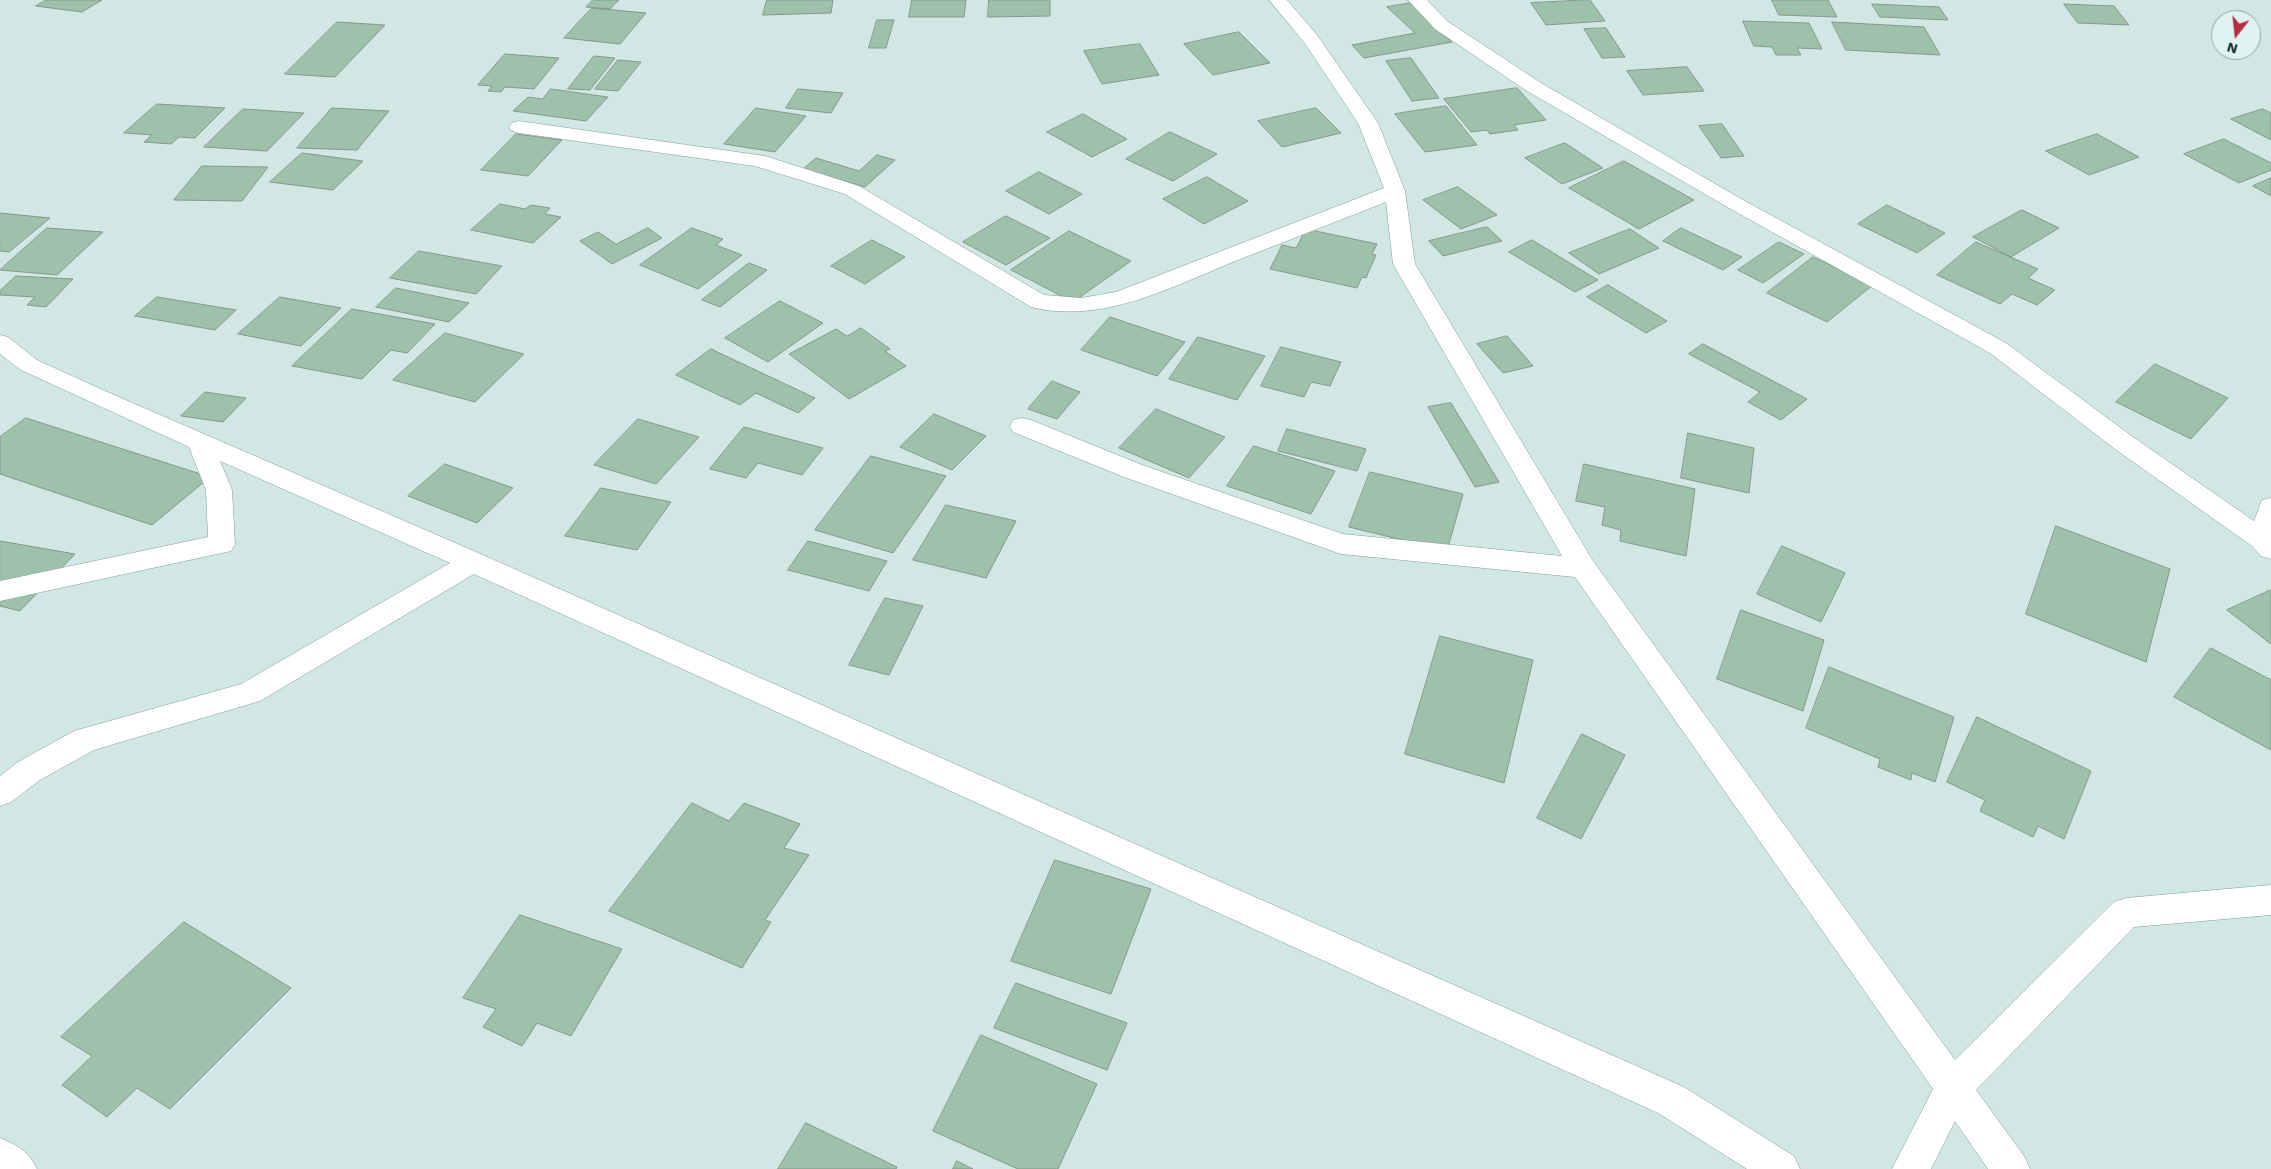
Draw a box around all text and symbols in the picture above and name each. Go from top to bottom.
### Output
north arrow [2211,10,2261,60]
text: N [2225,39,2239,58]

